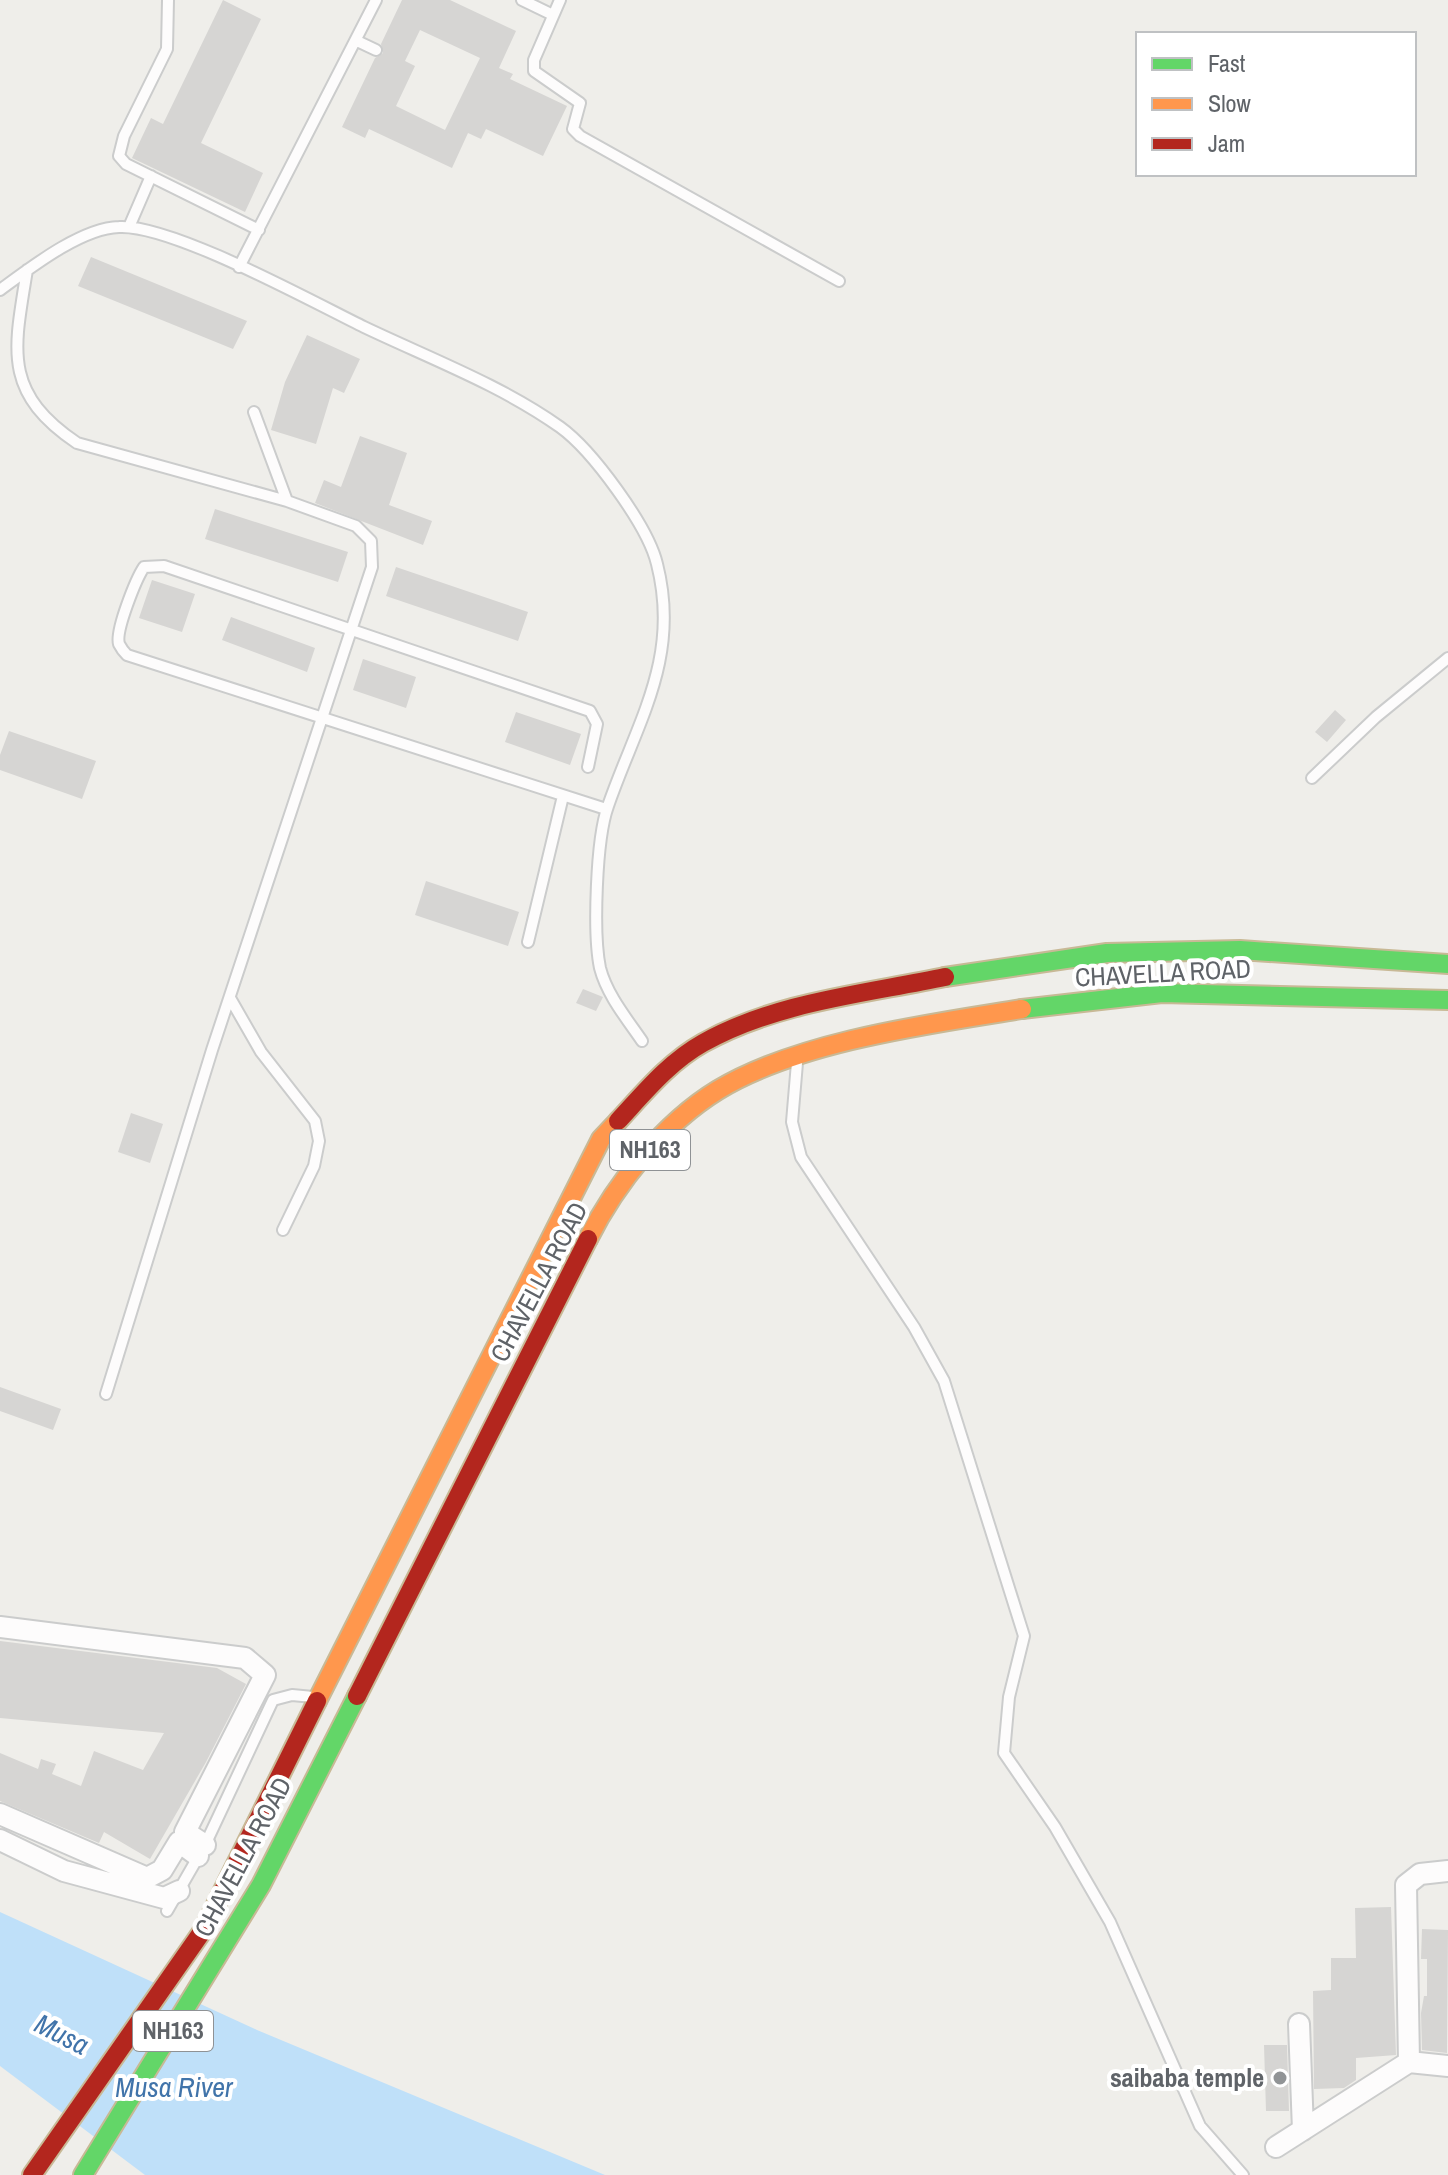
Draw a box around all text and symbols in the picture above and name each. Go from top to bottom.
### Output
legend [1136,32,1416,176]
text: Fast [1208,47,1246,79]
text: Slow [1208,87,1251,119]
text: Jam [1208,127,1245,159]
street label: CHAVELLA ROAD [1074,950,1252,995]
road number: NH163 [610,1130,690,1170]
street label: CHAVELLA ROAD [482,1196,595,1368]
street label: CHAVELLA ROAD [186,1771,299,1943]
water label: Musa [28,2004,96,2064]
road number: NH163 [133,2011,213,2051]
place label: saibaba temple [1110,2060,1264,2095]
water label: Musa River [115,2068,234,2106]
marker: saibaba temple [1271,2069,1289,2087]

